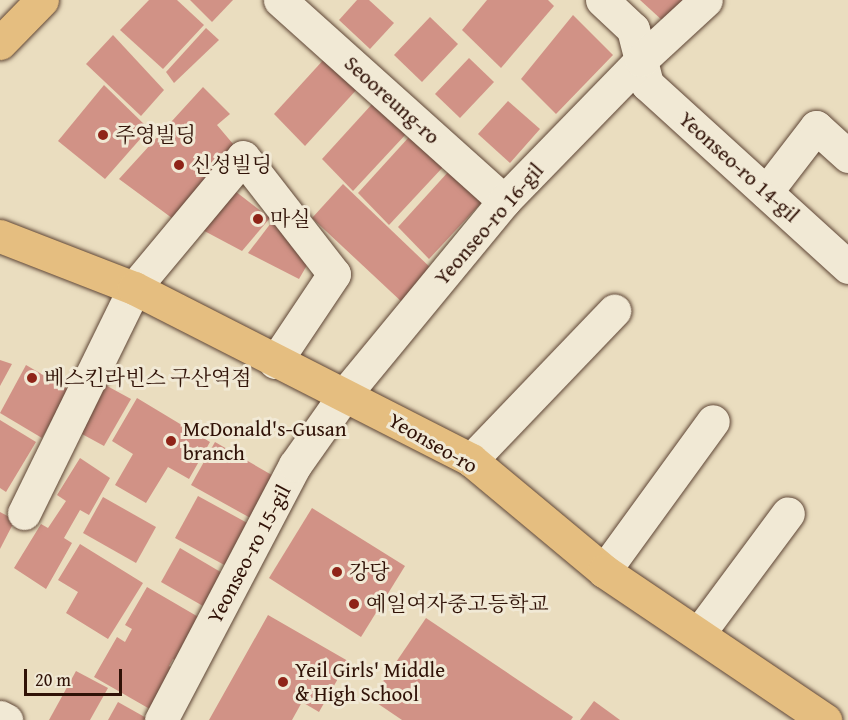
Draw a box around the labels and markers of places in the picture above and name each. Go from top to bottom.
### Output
place label: 주영빌딩 [115,122,196,148]
marker: 주영빌딩 [96,128,110,142]
place label: 신성빌딩 [191,152,272,178]
marker: 신성빌딩 [172,158,186,172]
place label: 마실 [270,206,311,232]
marker: 마실 [251,212,265,226]
place label: 베스킨라빈스 구산역점 [44,365,251,391]
marker: 베스킨라빈스 구산역점 [25,371,39,385]
place label: McDonald's-Gusan branch [183,416,347,466]
marker: McDonald's-Gusan branch [164,434,178,448]
place label: 강당 [349,559,390,585]
marker: 강당 [330,565,344,579]
place label: 예일여자중고등학교 [366,591,549,617]
marker: 예일여자중고등학교 [347,597,361,611]
place label: Yeil Girls' Middle & High School [295,657,445,707]
marker: Yeil Girls' Middle & High School [276,675,290,689]

